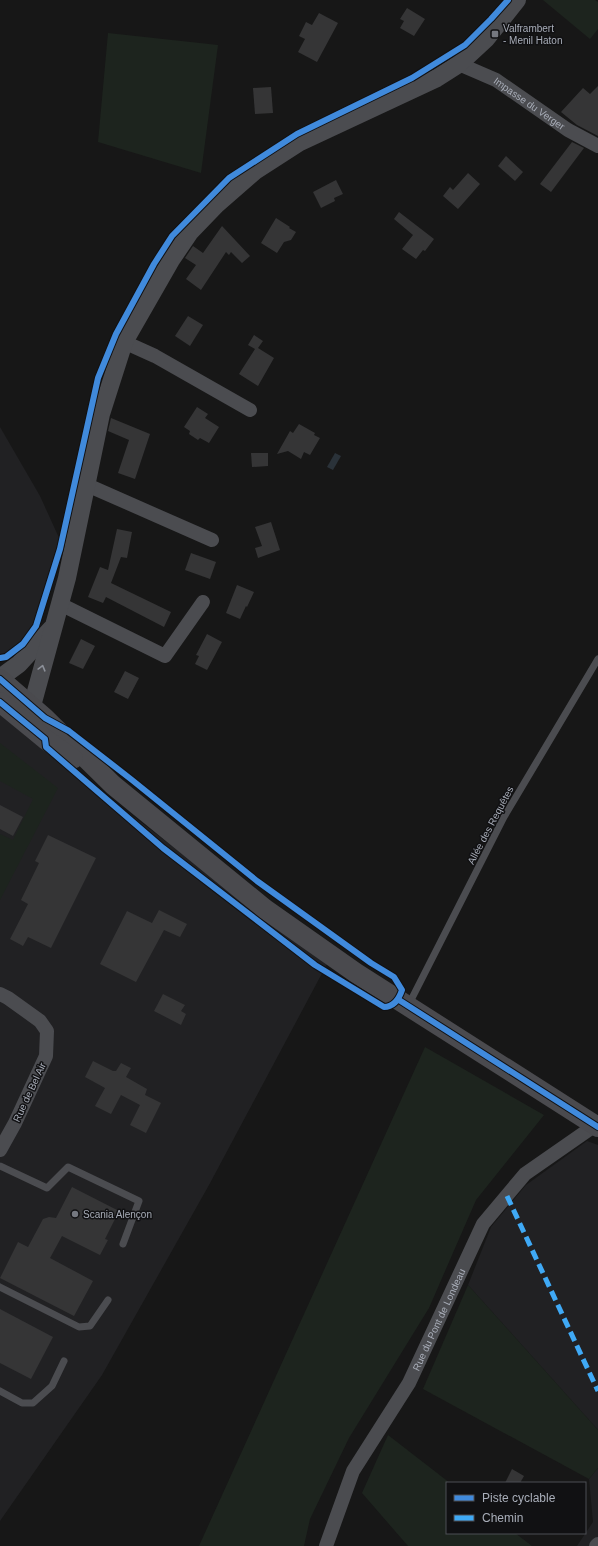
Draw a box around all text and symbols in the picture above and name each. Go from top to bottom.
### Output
place label: Valframbert - Menil Haton [503,23,562,46]
marker: Valframbert - Menil Haton [490,29,500,39]
street label: Impasse du Verger [492,75,567,132]
one-way arrow [37,665,46,672]
street label: Allée des Requêtes [465,784,516,866]
street label: Rue de Bel Air [11,1060,48,1124]
marker: Scania Alençon [70,1209,80,1219]
place label: Scania Alençon [83,1209,152,1220]
street label: Rue du Pont de Londeau [411,1267,467,1373]
legend [446,1482,586,1534]
text: Piste cyclable [482,1491,556,1505]
text: Chemin [482,1511,523,1525]

